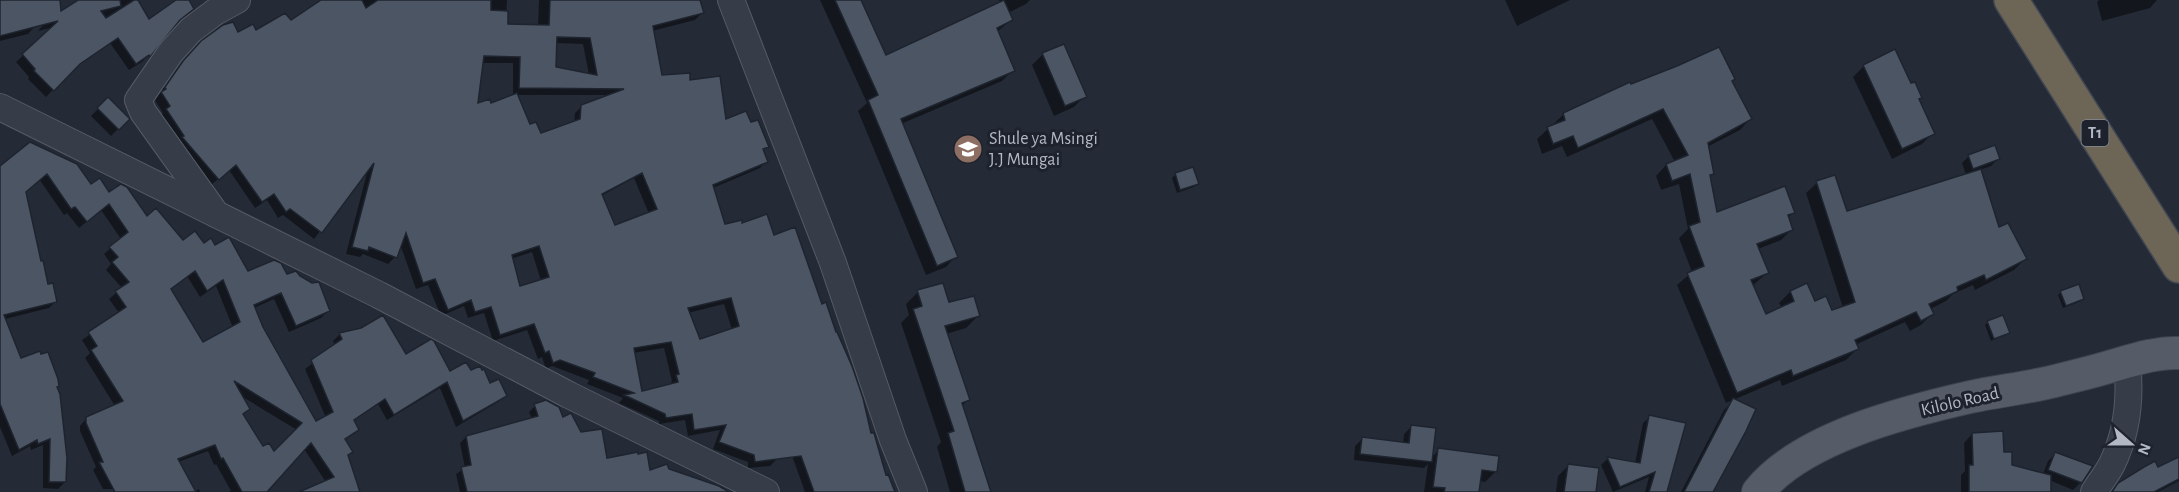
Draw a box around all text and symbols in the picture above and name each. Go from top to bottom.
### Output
road number: T1 [2082,120,2108,146]
place label: Shule ya Msingi J.J Mungai [989,130,1098,169]
school or university icon: Shule ya Msingi J.J Mungai [952,133,984,165]
street label: Kilolo Road [1919,384,2001,420]
north arrow [2101,414,2161,474]
text: N [2135,441,2154,457]

